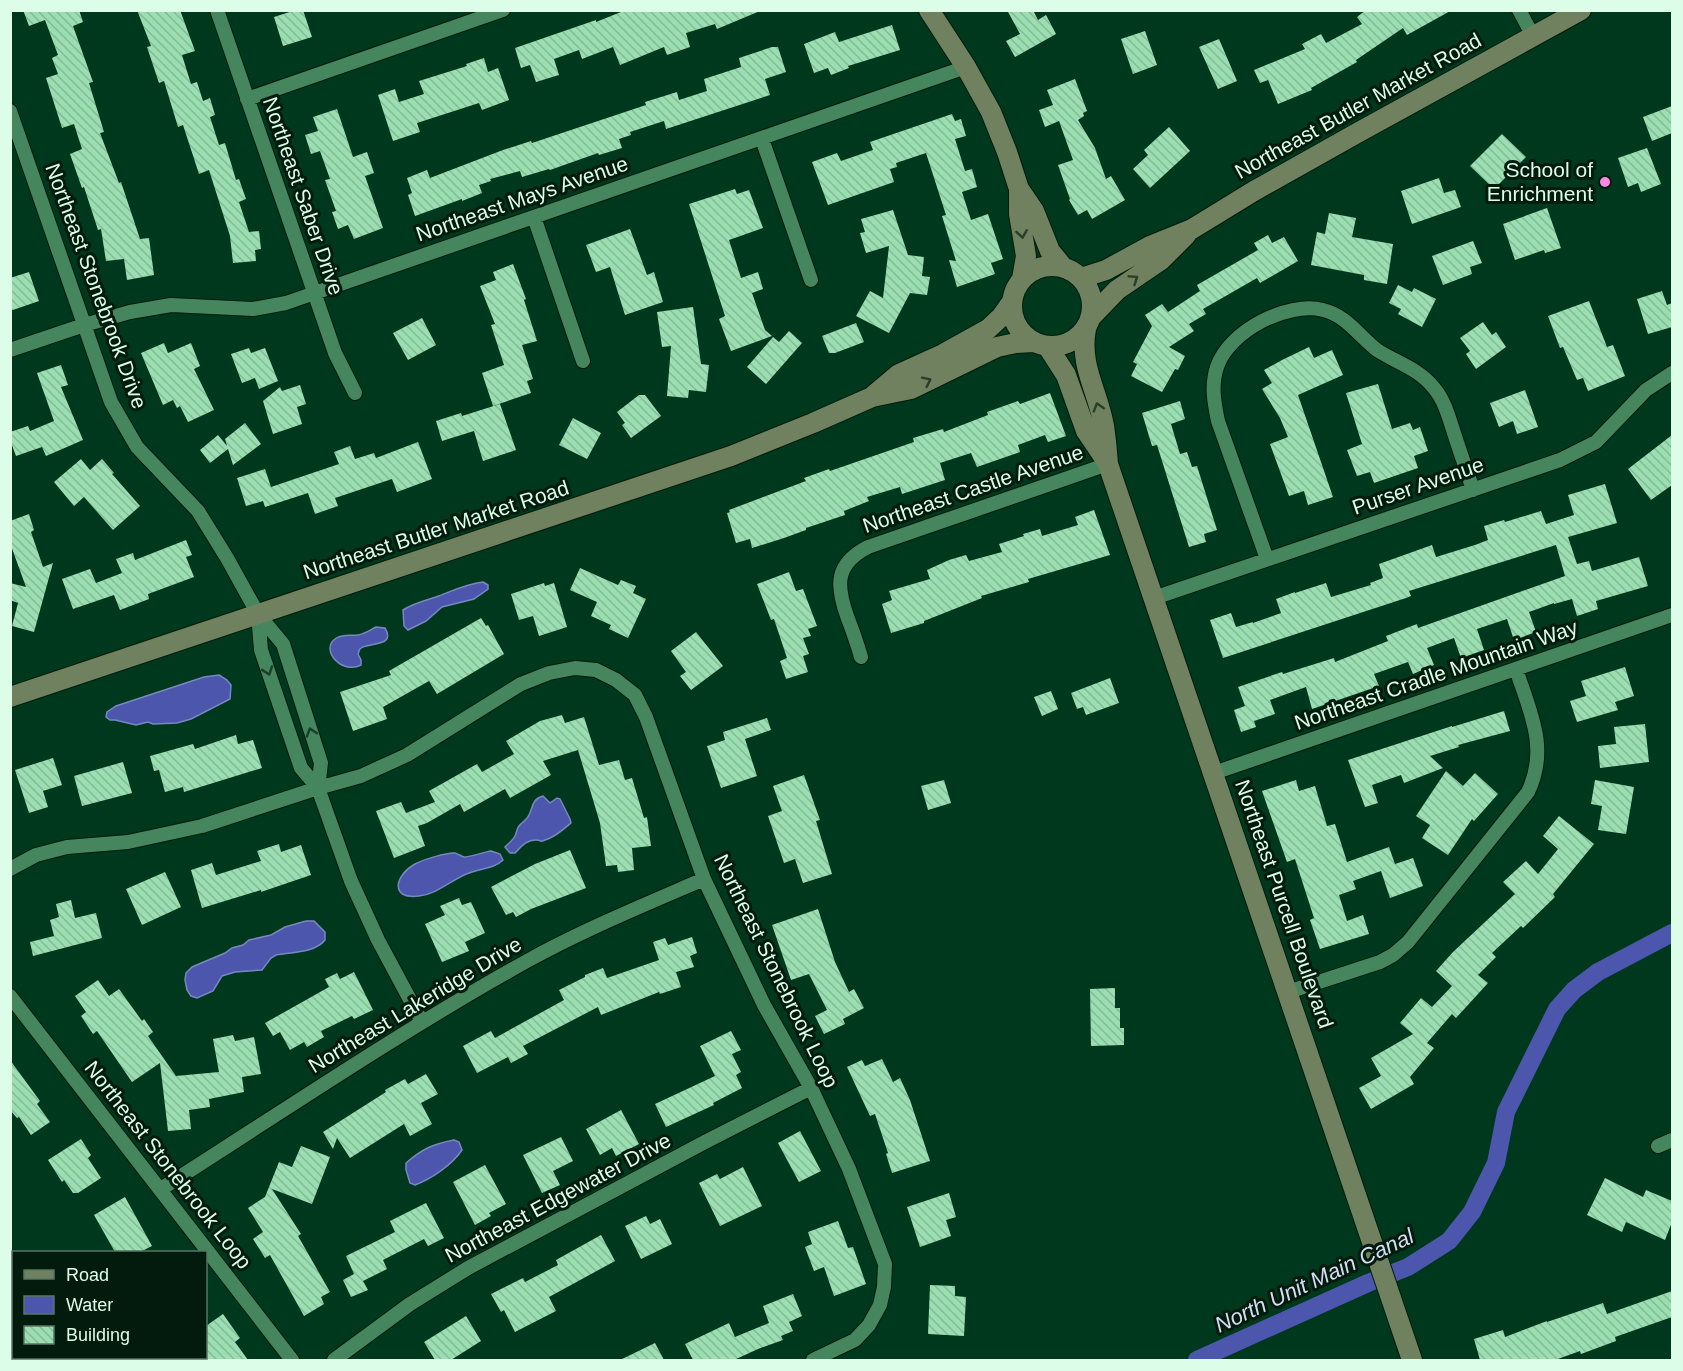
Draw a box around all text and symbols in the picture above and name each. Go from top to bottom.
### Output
street label: Northeast Butler Market Road [1231,28,1485,183]
street label: Northeast Saber Drive [259,94,348,298]
street label: Northeast Mays Avenue [413,151,631,246]
place label: School of Enrichment [1487,158,1593,205]
street label: Northeast Stonebrook Drive [41,160,152,412]
marker: School of Enrichment [1598,175,1612,189]
one-way arrow [1015,228,1028,238]
one-way arrow [1128,275,1139,286]
one-way arrow [921,377,932,389]
one-way arrow [1093,402,1105,413]
street label: Northeast Castle Avenue [859,440,1086,537]
street label: Purser Avenue [1349,452,1487,519]
street label: Northeast Butler Market Road [300,476,571,583]
street label: Northeast Cradle Mountain Way [1291,615,1581,734]
one-way arrow [260,665,273,676]
one-way arrow [306,727,319,738]
street label: Northeast Purcell Boulevard [1231,776,1338,1031]
street label: Northeast Stonebrook Loop [710,850,843,1091]
street label: Northeast Lakeridge Drive [304,932,525,1077]
street label: Northeast Stonebrook Loop [80,1056,257,1273]
street label: Northeast Edgewater Drive [441,1128,674,1267]
water label: North Unit Main Canal [1211,1223,1419,1338]
legend [12,1251,207,1359]
text: Road [66,1265,109,1285]
text: Water [66,1295,113,1315]
text: Building [66,1325,130,1345]

